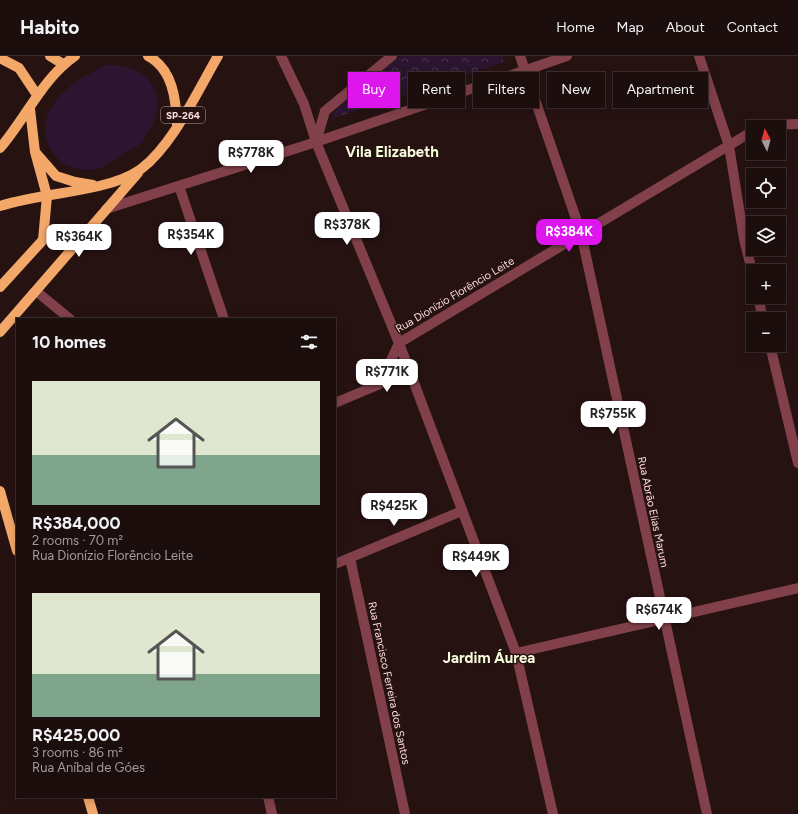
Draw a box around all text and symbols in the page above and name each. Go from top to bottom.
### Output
text: Habito [20,16,79,39]
text: Home [556,19,595,36]
text: Map [617,19,644,36]
text: About [666,19,705,36]
text: Contact [727,19,778,36]
chip: Buy [348,72,400,108]
chip: Rent [408,72,465,108]
chip: Filters [473,72,539,108]
chip: New [547,72,605,108]
chip: Apartment [613,72,708,108]
road number: SP-264 [161,107,205,123]
north arrow [746,120,786,160]
map controls [746,120,786,352]
pin: R$778K [218,140,284,174]
district label: Vila Elizabeth [345,143,439,161]
text: R$778K [228,145,274,160]
button: locate [746,168,786,208]
pin: R$378K [314,212,380,246]
button: layers [746,216,786,256]
text: R$378K [324,217,370,232]
pin: R$384K [536,219,602,253]
pin: R$354K [158,222,224,256]
pin: R$364K [46,224,112,258]
text: R$384K [545,224,593,239]
text: R$354K [167,227,215,242]
text: R$364K [55,229,103,244]
street label: Rua Dionízio Florêncio Leite [393,254,517,336]
button: + [746,264,786,304]
button: − [746,312,786,352]
icon: filters [298,331,320,353]
text: 10 homes [32,332,106,352]
pin: R$771K [354,359,420,393]
text: R$771K [365,364,409,379]
pin: R$755K [580,401,646,435]
text: R$755K [590,406,636,421]
icon: home [140,407,212,479]
street label: Rua Abrão Elias Marum [635,456,671,568]
pin: R$425K [361,493,427,527]
text: R$425K [370,498,418,513]
text: R$384,000 [32,513,120,533]
text: 2 rooms · 70 m² [32,533,123,548]
pin: R$449K [443,544,509,578]
text: Rua Dionízio Florêncio Leite [32,548,193,563]
text: R$449K [452,549,500,564]
pin: R$674K [626,597,692,631]
street label: Rua Francisco Ferreira dos Santos [365,600,413,766]
text: R$674K [635,602,683,617]
icon: home [140,619,212,691]
district label: Jardim Áurea [443,649,535,667]
text: R$425,000 [32,725,120,745]
text: 3 rooms · 86 m² [32,745,123,760]
text: Rua Aníbal de Góes [32,760,145,775]

